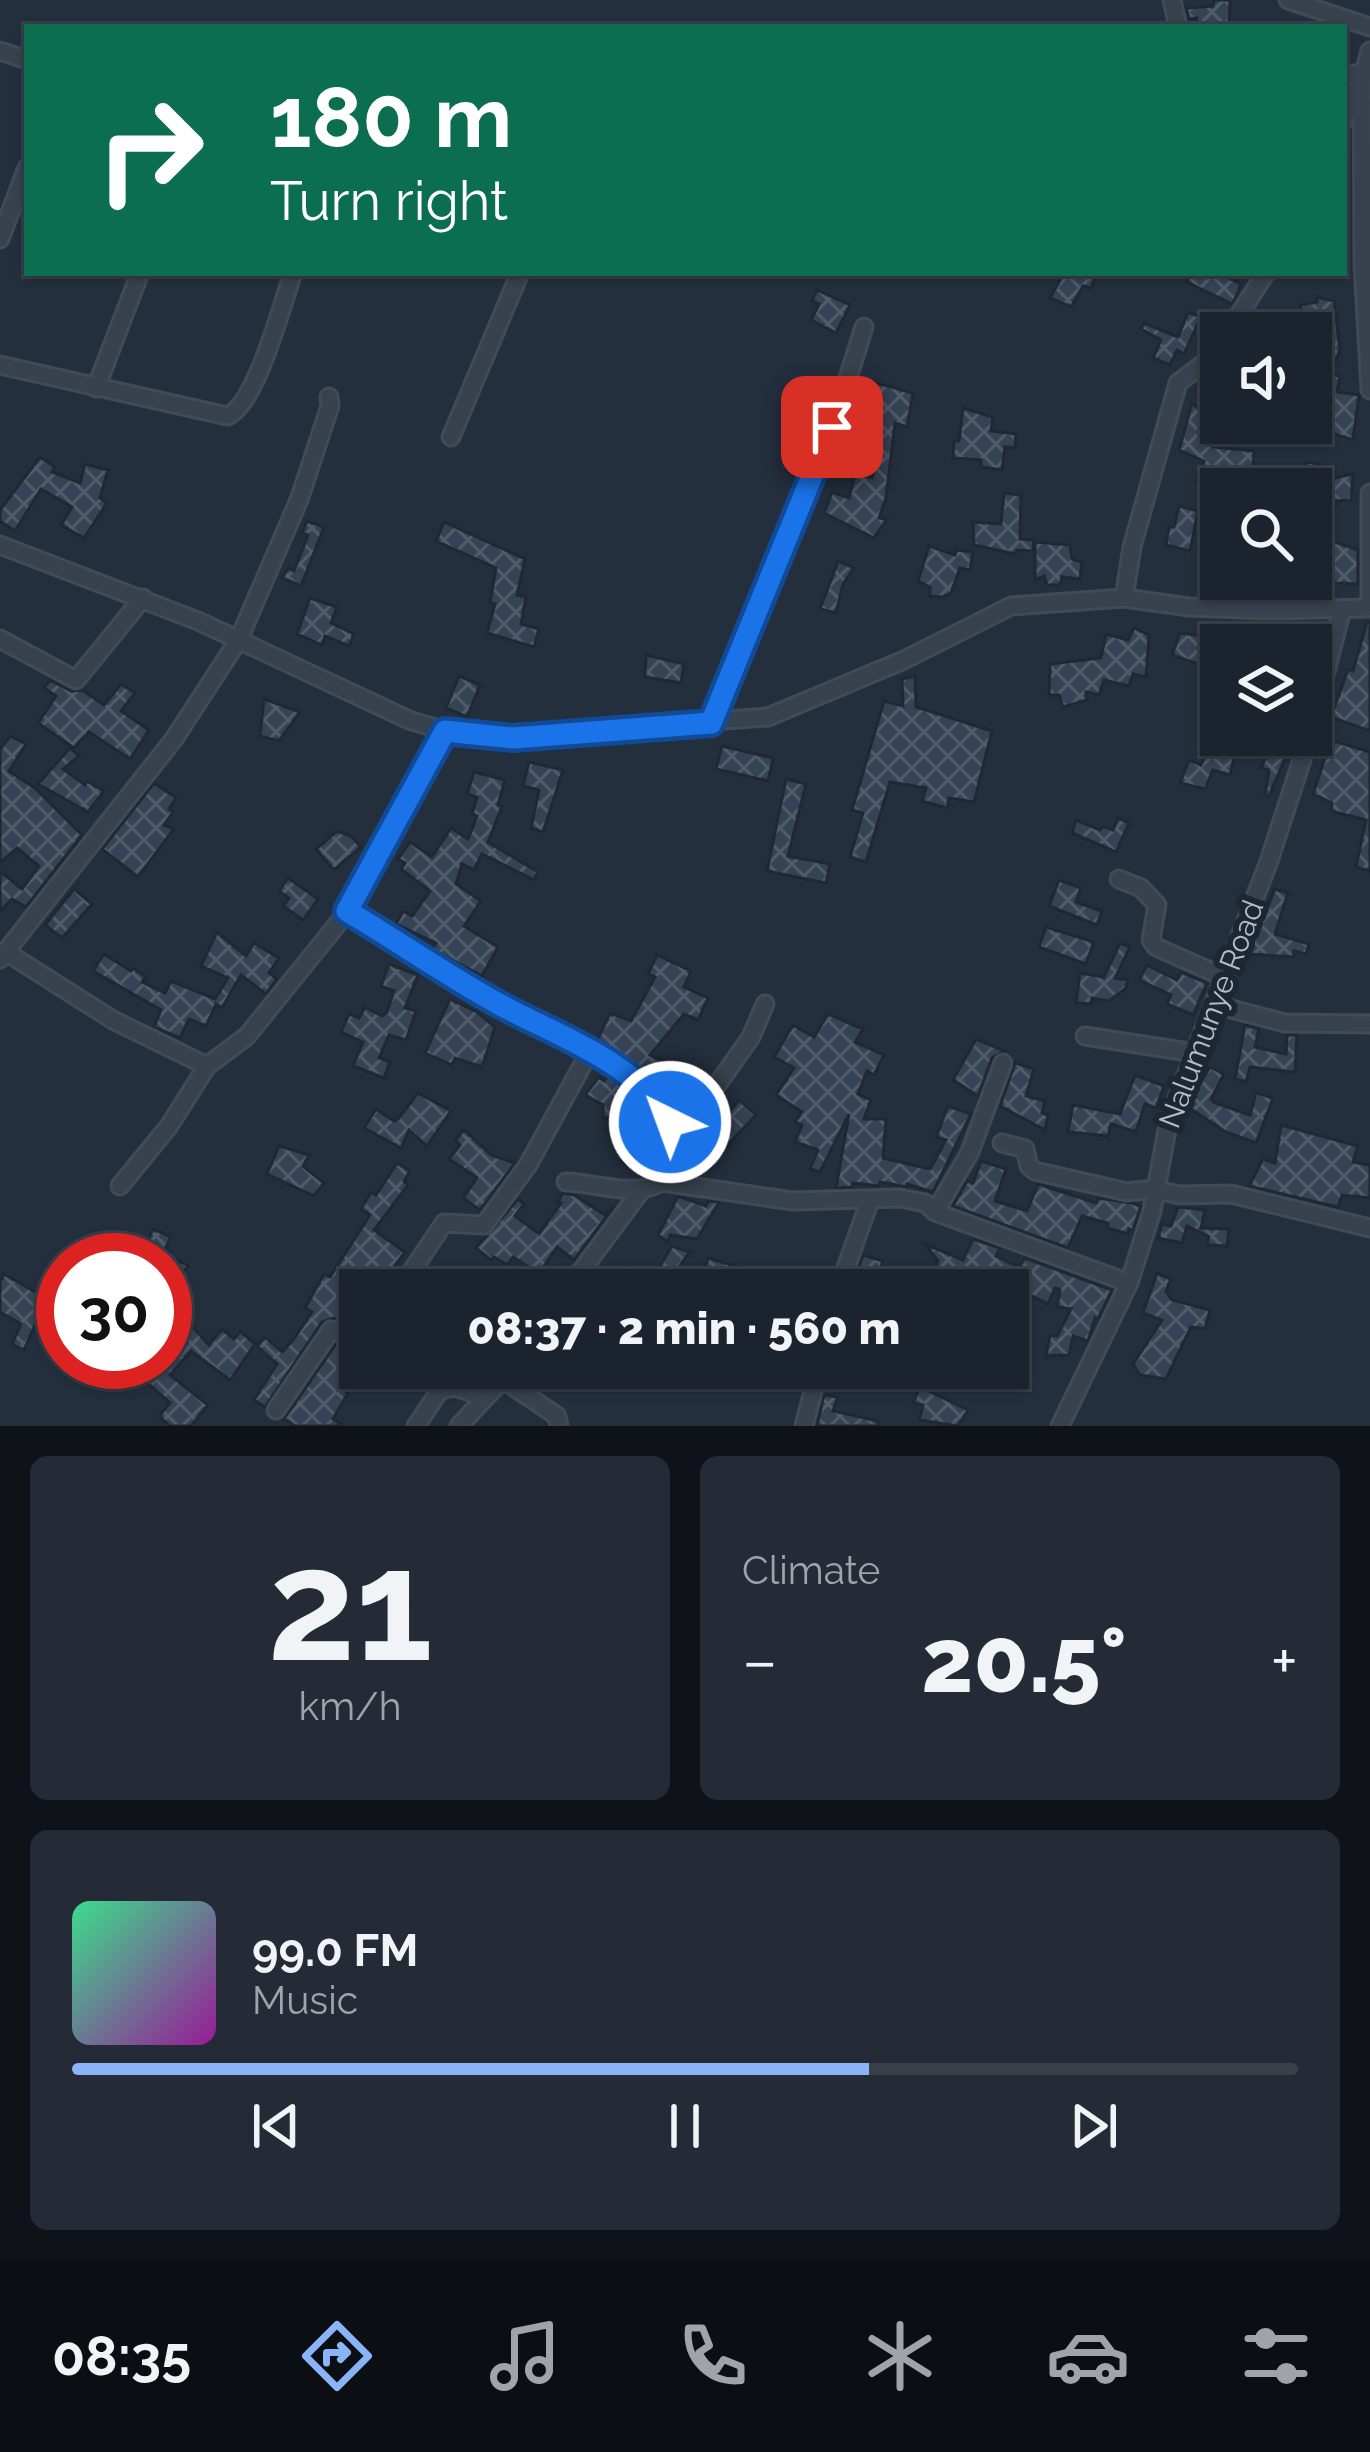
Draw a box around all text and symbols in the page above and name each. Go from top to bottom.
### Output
text: 180 m [270,68,512,167]
icon: right [72,72,228,228]
text: Turn right [270,169,508,233]
map controls [1200,312,1332,756]
button: sound [1200,312,1332,444]
pin [781,376,883,478]
icon: arrive [799,394,865,460]
button: search [1200,468,1332,600]
button: layers [1200,624,1332,756]
street label: Nalumunye Road [1152,895,1270,1133]
position arrow [607,1059,733,1185]
speed limit sign: 30 [36,1233,192,1389]
text: 08:37 · 2 min · 560 m [467,1302,901,1355]
text: 21 [267,1513,433,1697]
text: Climate [742,1547,880,1593]
text: 20.5° [921,1607,1127,1713]
text: − [742,1622,778,1699]
text: + [1271,1622,1298,1699]
text: km/h [299,1683,401,1729]
text: 99.0 FM [252,1924,418,1977]
text: Music [252,1977,358,2023]
icon: previous [243,2093,309,2159]
icon: pause [652,2093,718,2159]
icon: next [1061,2093,1127,2159]
icon: directions [295,2314,379,2398]
icon: music [483,2314,567,2398]
icon: phone [671,2314,755,2398]
icon: climate [858,2314,942,2398]
icon: car [1046,2314,1130,2398]
icon: filters [1234,2314,1318,2398]
text: 08:35 [52,2324,191,2388]

